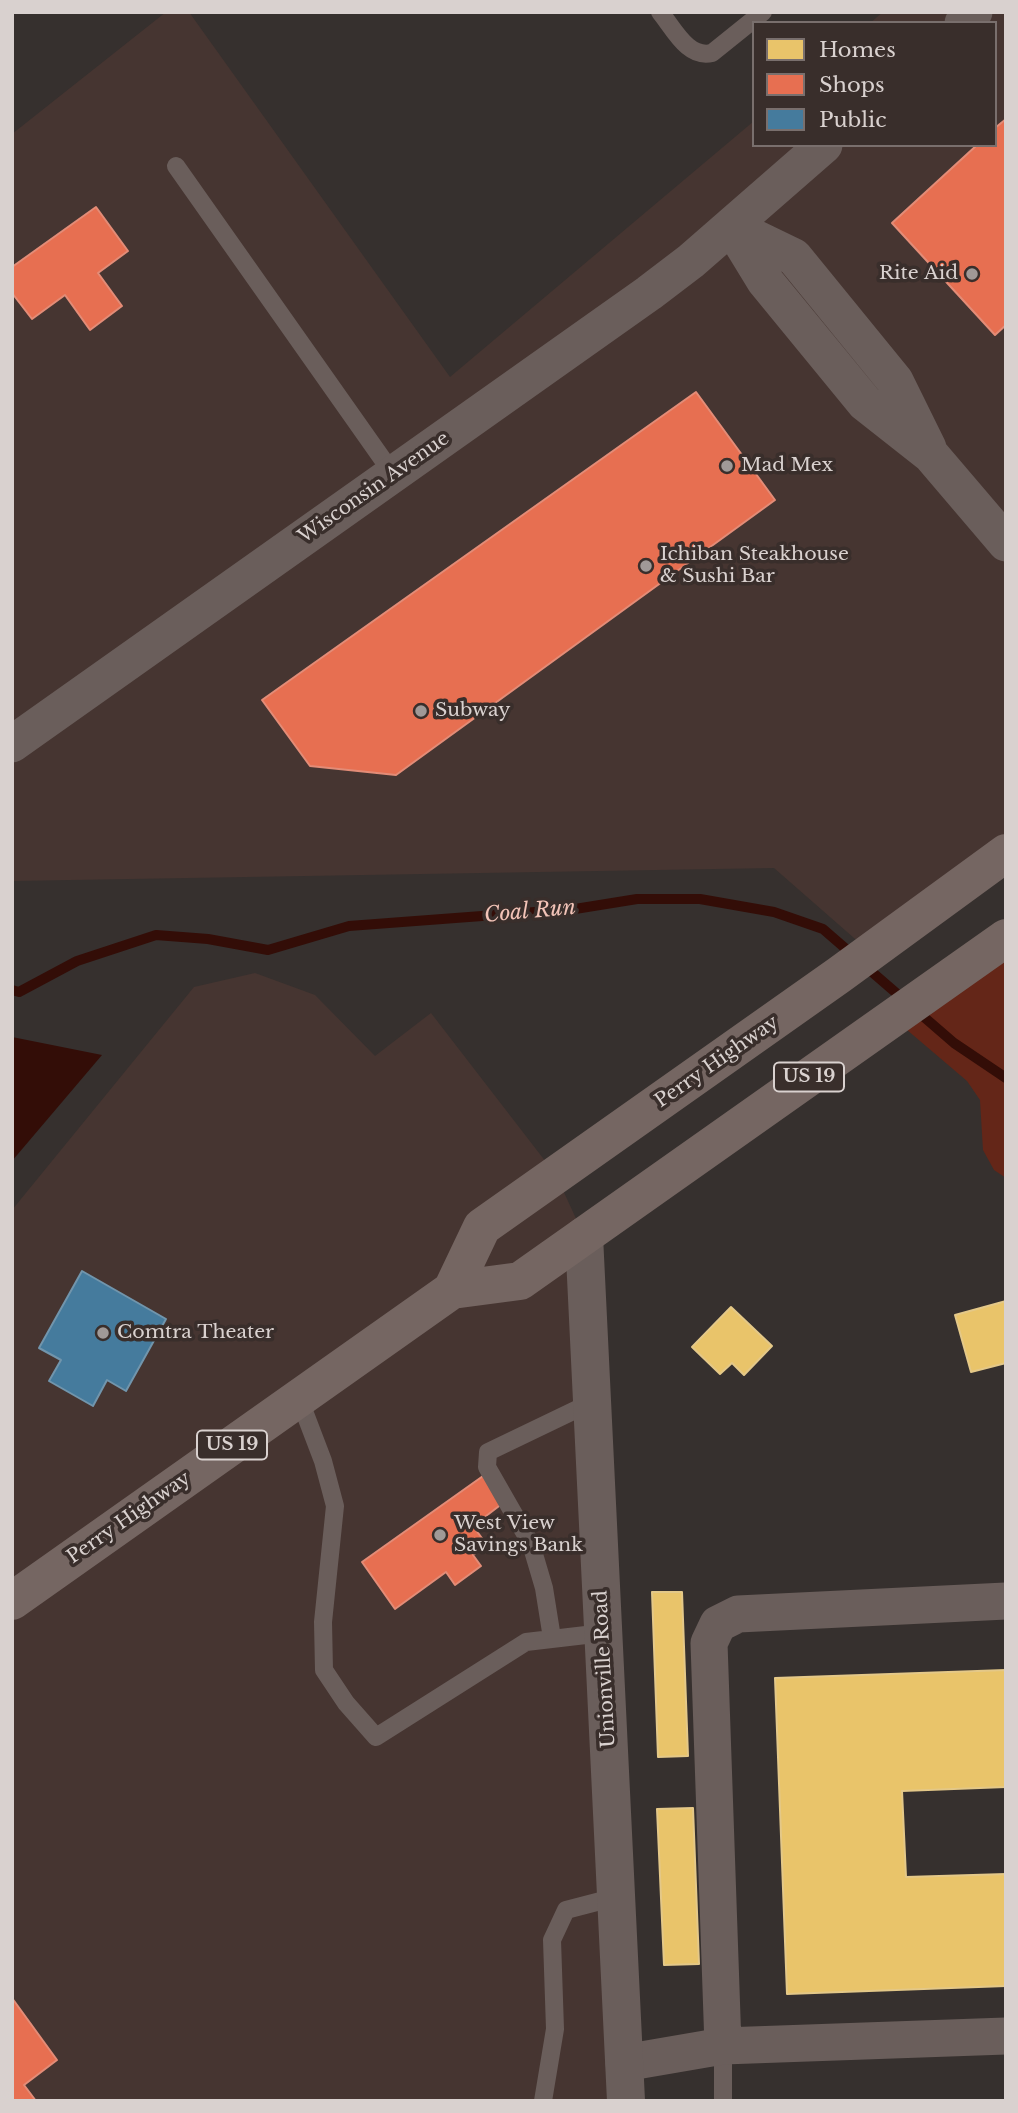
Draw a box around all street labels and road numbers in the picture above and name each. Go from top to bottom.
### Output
street label: Wisconsin Avenue [294,427,454,549]
street label: Perry Highway [651,1011,783,1113]
road number: US 19 [774,1062,844,1092]
road number: US 19 [197,1430,267,1460]
street label: Perry Highway [63,1467,195,1569]
street label: Unionville Road [589,1590,621,1748]

